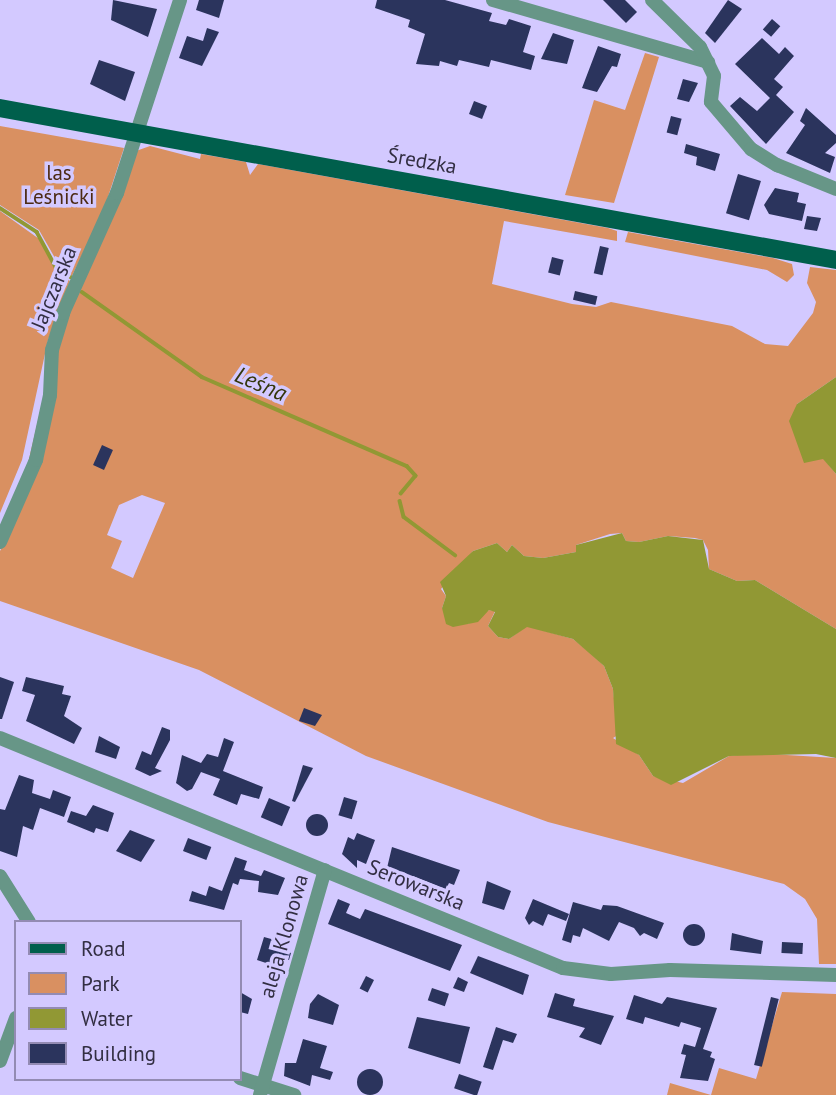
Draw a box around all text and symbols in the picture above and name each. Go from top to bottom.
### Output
street label: Średzka [385,143,459,179]
park label: las Leśnicki [23,160,95,210]
street label: Jajczarska [26,243,82,333]
water label: Leśna [231,361,291,407]
street label: Serowarska [364,854,468,916]
street label: aleja Klonowa [254,871,314,1001]
legend [14,920,242,1081]
text: Road [81,935,125,962]
text: Park [81,970,120,997]
text: Water [81,1005,133,1032]
text: Building [81,1040,156,1067]

